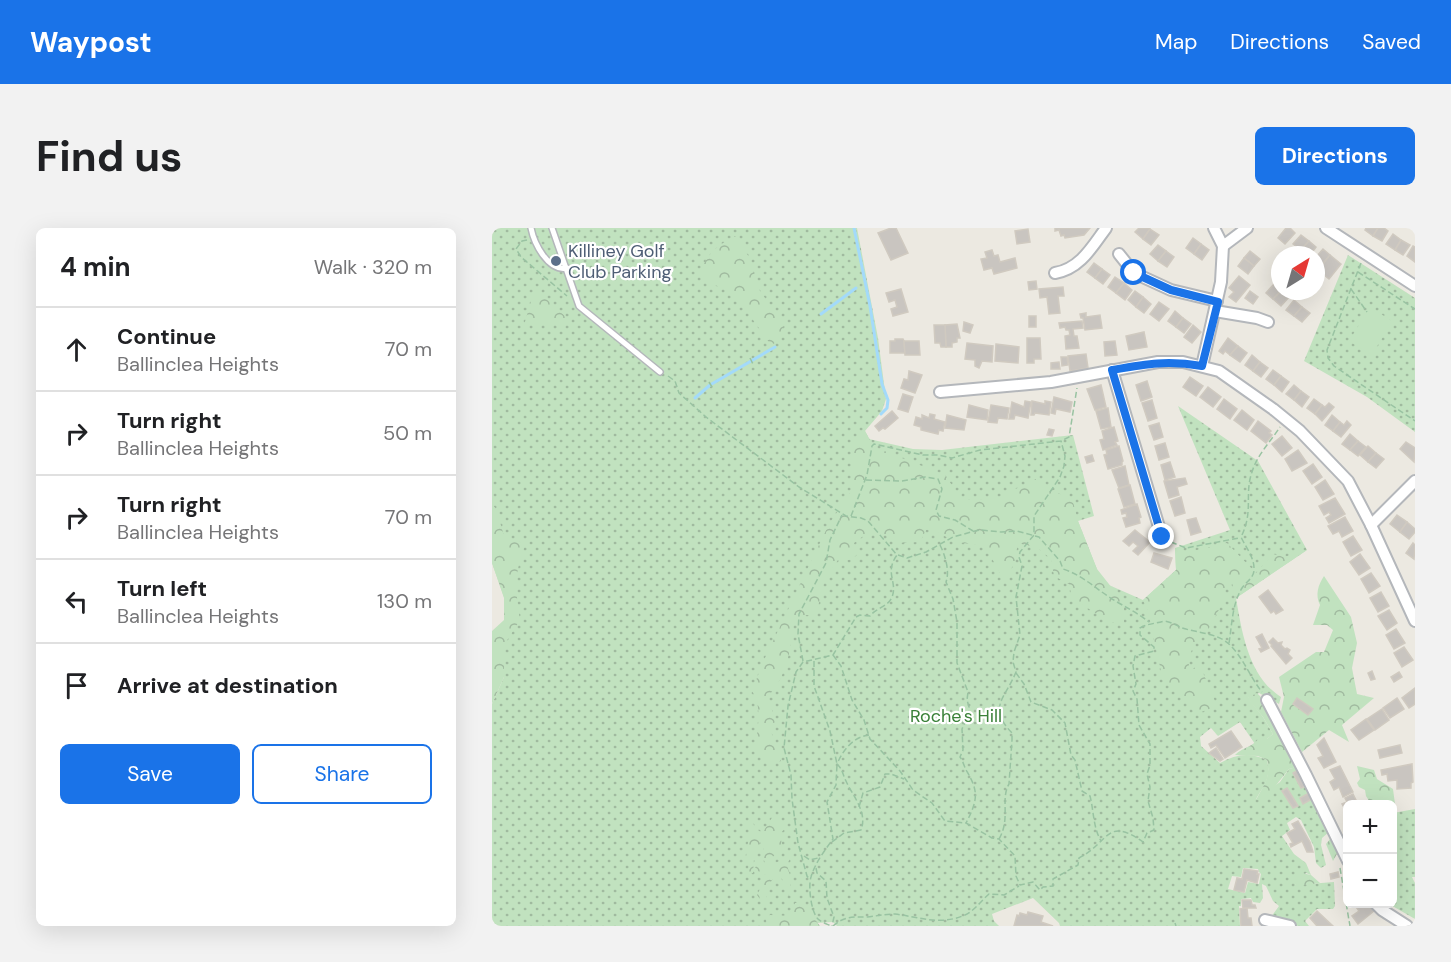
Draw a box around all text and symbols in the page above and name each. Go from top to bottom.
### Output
text: Waypost [30,24,152,61]
text: Map [1155,28,1197,56]
text: Directions [1230,28,1329,56]
text: Saved [1362,28,1421,56]
button: Directions [1255,127,1415,185]
text: Find us [36,129,182,184]
place label: Killiney Golf Club Parking [568,239,672,284]
north arrow [1271,246,1325,300]
text: 4 min [60,250,131,284]
text: Walk · 320 m [314,254,432,280]
marker: Killiney Golf Club Parking [549,254,563,268]
route start [1120,259,1146,285]
text: Continue [117,322,216,351]
icon: ahead [60,333,93,366]
text: 70 m [385,336,432,362]
text: Ballinclea Heights [117,351,279,377]
text: Turn right [117,406,222,435]
icon: right [60,417,93,450]
text: 50 m [383,420,432,446]
text: Ballinclea Heights [117,435,279,461]
text: Turn right [117,490,222,519]
icon: right [60,501,93,534]
text: 70 m [385,504,432,530]
text: Ballinclea Heights [117,519,279,545]
route end [1148,523,1174,549]
text: Turn left [117,574,207,603]
icon: left [60,585,93,618]
text: 130 m [377,588,432,614]
text: Ballinclea Heights [117,603,279,629]
icon: arrive [60,669,93,702]
text: Arrive at destination [117,671,338,700]
park label: Roche's Hill [910,704,1002,728]
button: Save [60,744,240,804]
button: Share [252,744,432,804]
map controls [1343,800,1397,908]
button: + [1343,800,1397,854]
button: − [1343,854,1397,908]

